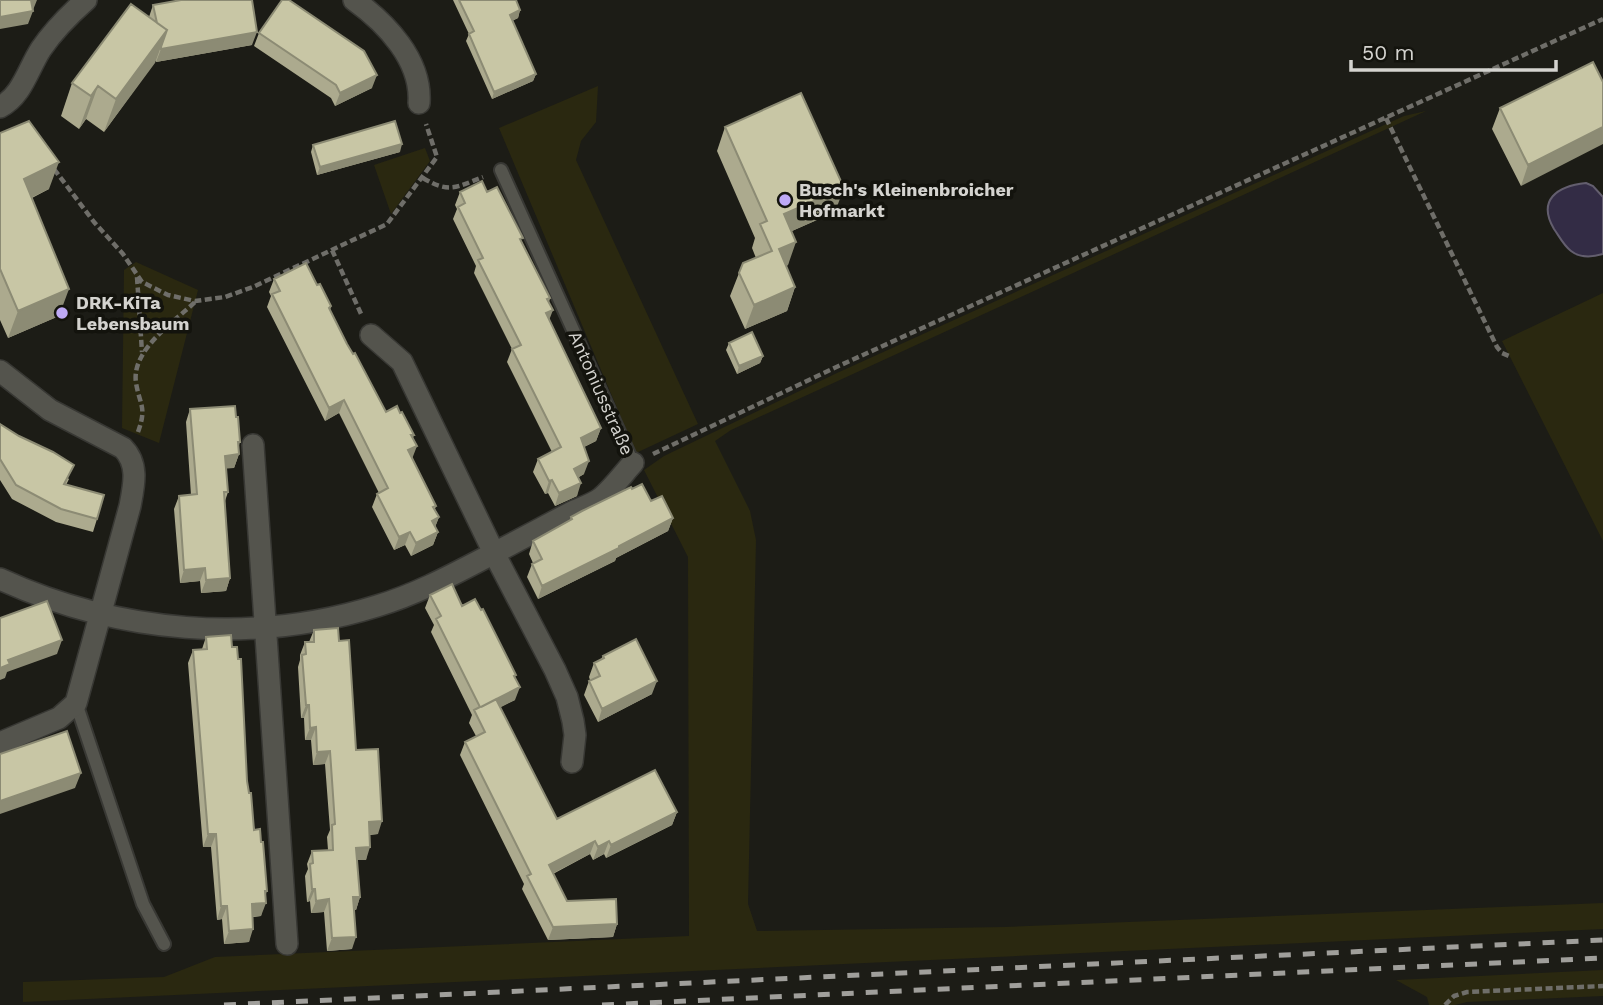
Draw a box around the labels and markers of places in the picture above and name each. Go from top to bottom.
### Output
place label: Busch's Kleinenbroicher Hofmarkt [799,179,1014,221]
marker: Busch's Kleinenbroicher Hofmarkt [777,192,793,208]
place label: DRK-KiTa Lebensbaum [76,292,189,334]
marker: DRK-KiTa Lebensbaum [54,305,70,321]

